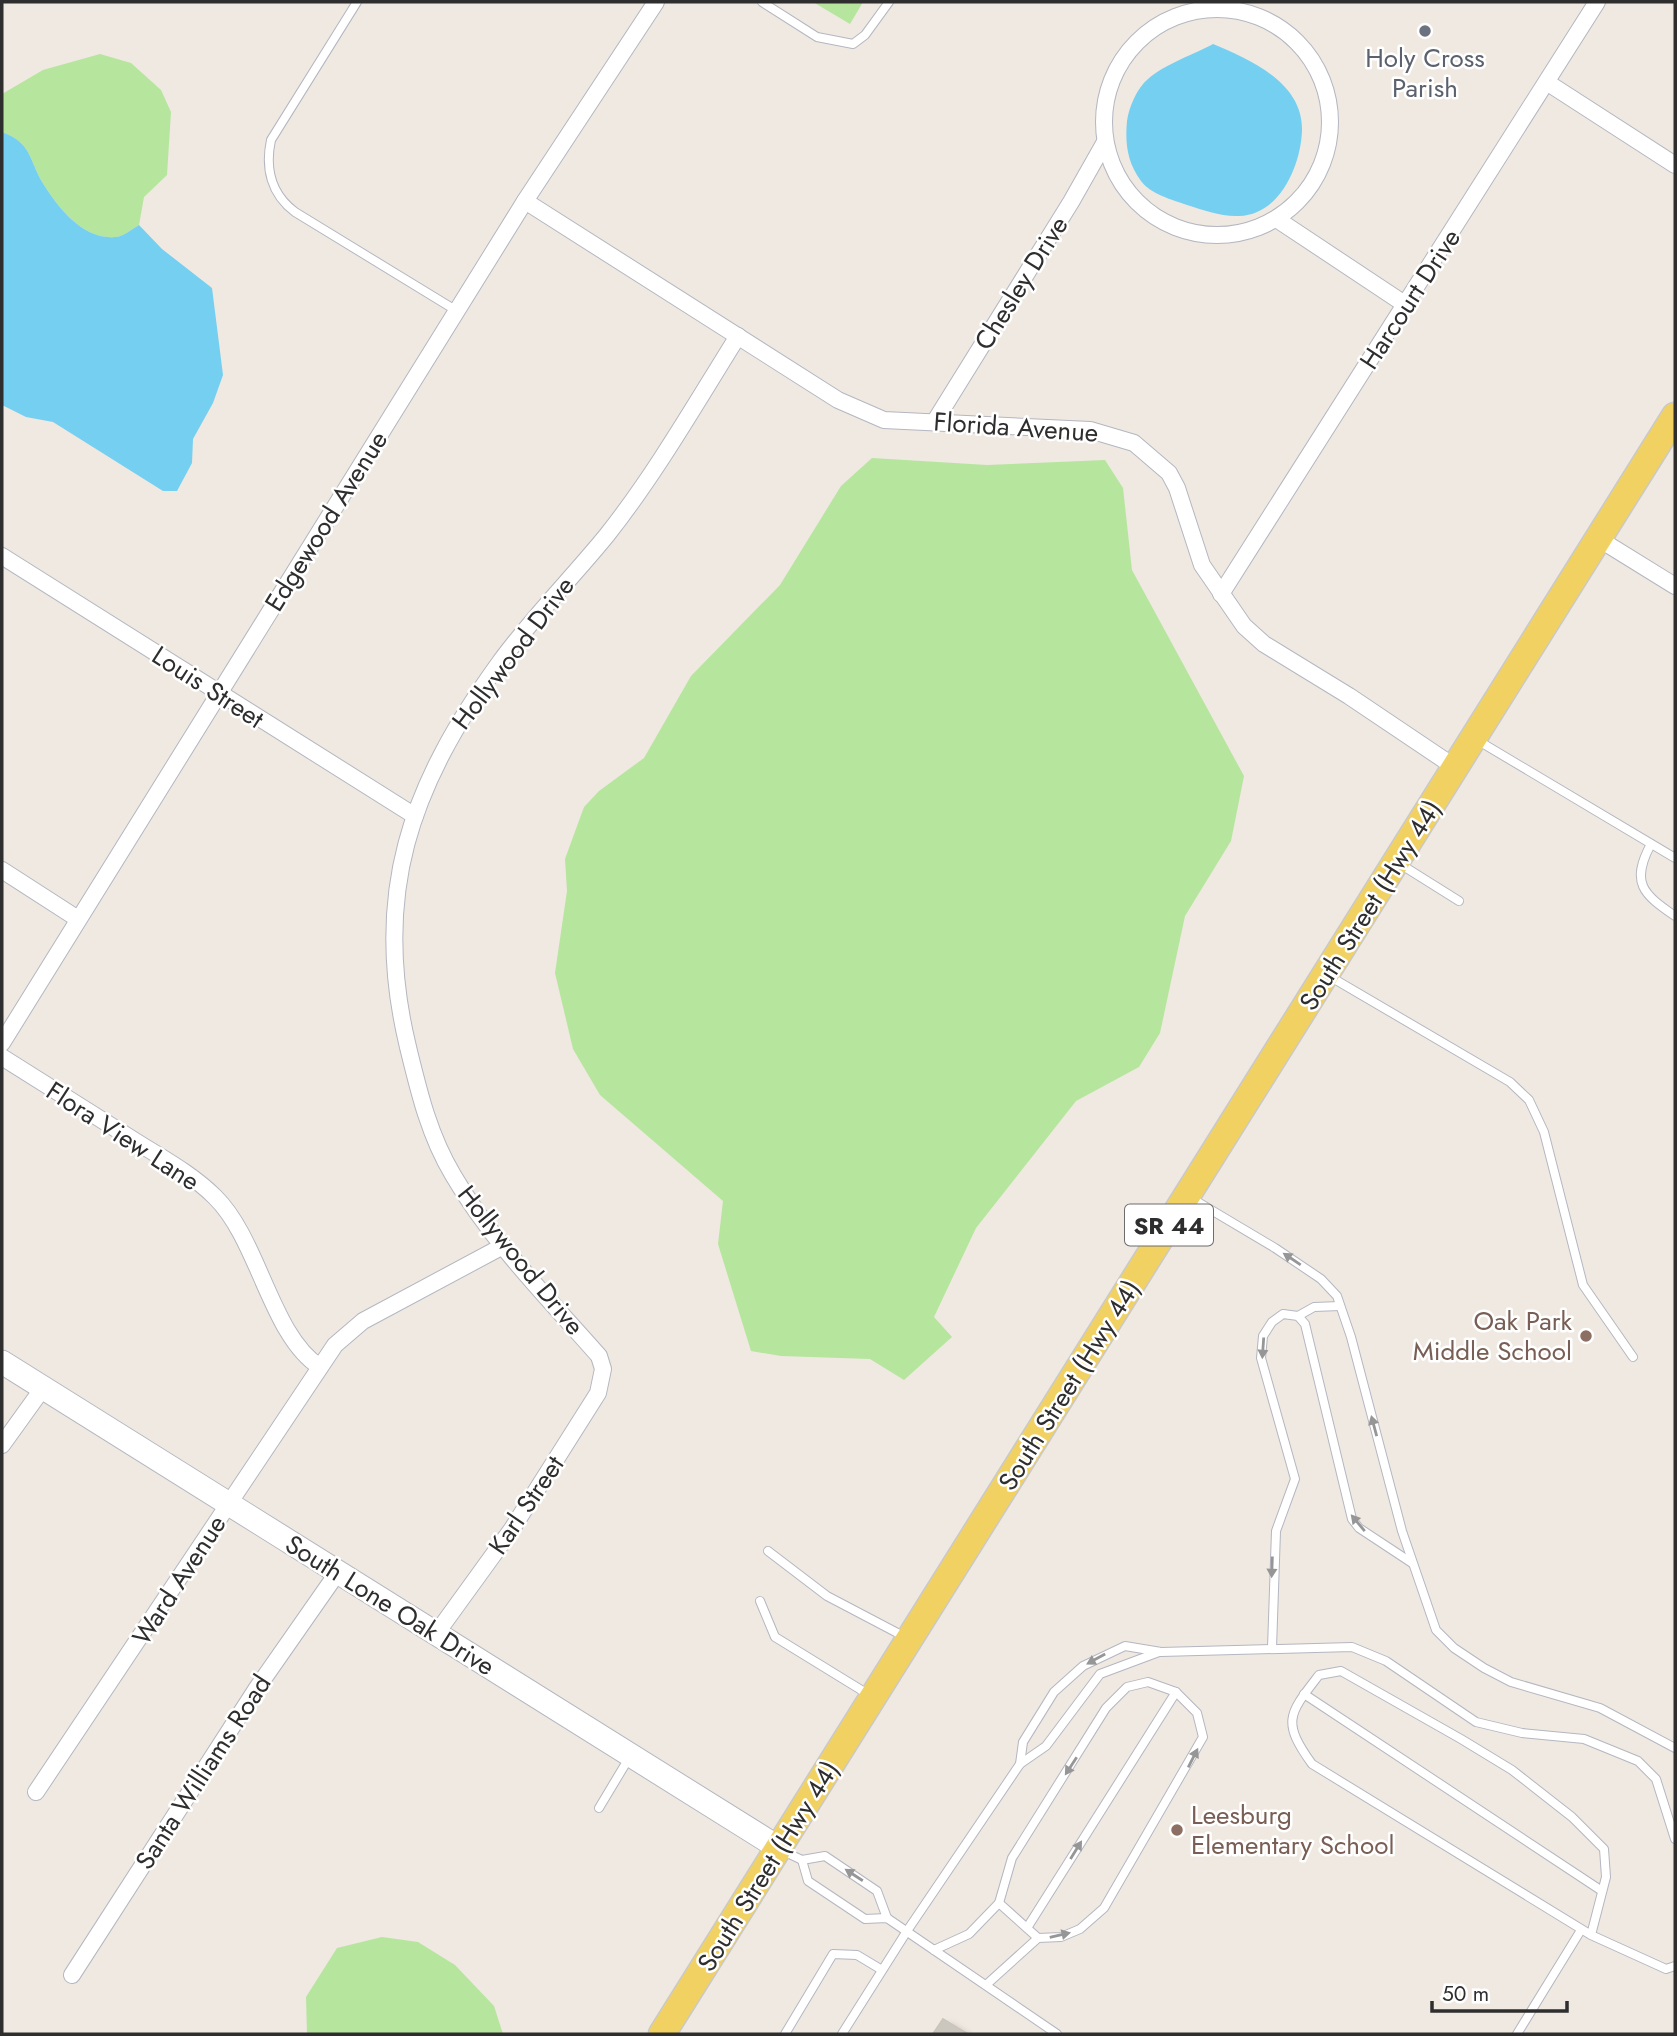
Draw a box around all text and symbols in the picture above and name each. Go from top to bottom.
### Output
marker: Holy Cross Parish [1417,23,1433,39]
place label: Holy Cross Parish [1365,39,1485,107]
street label: Chesley Drive [965,209,1077,357]
street label: Harcourt Drive [1350,221,1470,377]
street label: Florida Avenue [932,402,1100,452]
street label: Edgewood Avenue [255,423,397,619]
street label: Hollywood Drive [443,568,583,738]
street label: Louis Street [145,637,272,738]
street label: South Street (Hwy 44) [1290,792,1450,1018]
street label: Flora View Lane [39,1072,207,1200]
street label: Hollywood Drive [449,1177,593,1343]
road number: SR 44 [1125,1204,1213,1246]
one-way arrow [1282,1253,1302,1266]
street label: South Street (Hwy 44) [989,1272,1149,1498]
place label: Oak Park Middle School [1413,1302,1573,1370]
marker: Oak Park Middle School [1578,1328,1594,1344]
one-way arrow [1257,1337,1268,1359]
one-way arrow [1368,1415,1379,1437]
street label: Karl Street [479,1447,573,1562]
street label: Ward Avenue [123,1508,235,1652]
one-way arrow [1350,1514,1365,1532]
street label: South Lone Oak Drive [278,1525,502,1685]
one-way arrow [1267,1556,1278,1578]
one-way arrow [1086,1653,1106,1665]
street label: Santa Williams Road [126,1667,280,1877]
one-way arrow [1187,1748,1198,1768]
street label: South Street (Hwy 44) [688,1753,848,1979]
one-way arrow [1064,1757,1077,1776]
place label: Leesburg Elementary School [1191,1796,1394,1864]
marker: Leesburg Elementary School [1169,1822,1185,1838]
one-way arrow [1070,1840,1083,1860]
one-way arrow [844,1869,863,1882]
one-way arrow [1049,1930,1071,1941]
scale bar [1432,1969,1567,2013]
text: 50 m [1442,1979,1489,2009]

